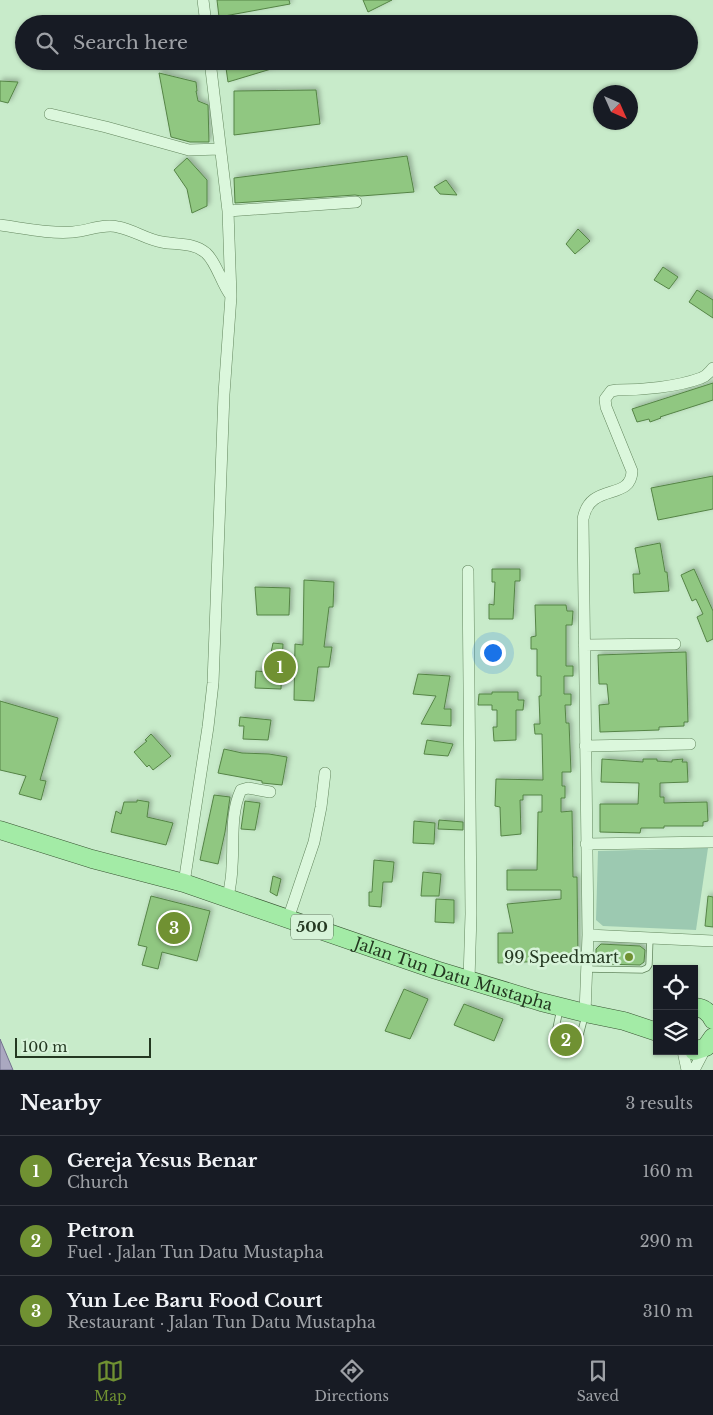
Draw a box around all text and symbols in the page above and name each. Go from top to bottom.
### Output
search box [15,15,698,70]
icon: search [33,29,61,57]
text: Search here [73,31,188,54]
north arrow [593,85,638,130]
your location [480,640,506,666]
pin: 1 [264,648,296,686]
pin: 3 [158,909,190,947]
road number: 500 [291,914,333,940]
street label: Jalan Tun Datu Mustapha [350,932,555,1015]
place label: 99 Speedmart [504,947,619,967]
marker: 99 Speedmart [623,951,635,963]
map controls [653,965,698,1055]
button: locate [653,965,698,1010]
button: layers [653,1010,698,1055]
pin: 2 [550,1021,582,1059]
scale bar [15,1035,151,1058]
text: 100 m [22,1038,67,1056]
text: Nearby [20,1090,101,1116]
text: 3 results [625,1093,693,1113]
text: Gereja Yesus Benar [67,1149,257,1172]
text: 1 [33,1161,39,1181]
text: 160 m [642,1161,693,1181]
text: Church [67,1172,129,1192]
text: Petron [67,1219,134,1242]
text: 2 [31,1231,41,1251]
text: 290 m [640,1231,693,1251]
text: Fuel · Jalan Tun Datu Mustapha [67,1242,324,1262]
text: Yun Lee Baru Food Court [67,1289,322,1312]
text: 3 [31,1301,41,1321]
text: 310 m [643,1301,693,1321]
text: Restaurant · Jalan Tun Datu Mustapha [67,1312,376,1332]
tab: Map [94,1357,127,1405]
tab: Directions [314,1357,389,1405]
tab: Saved [577,1357,619,1405]

